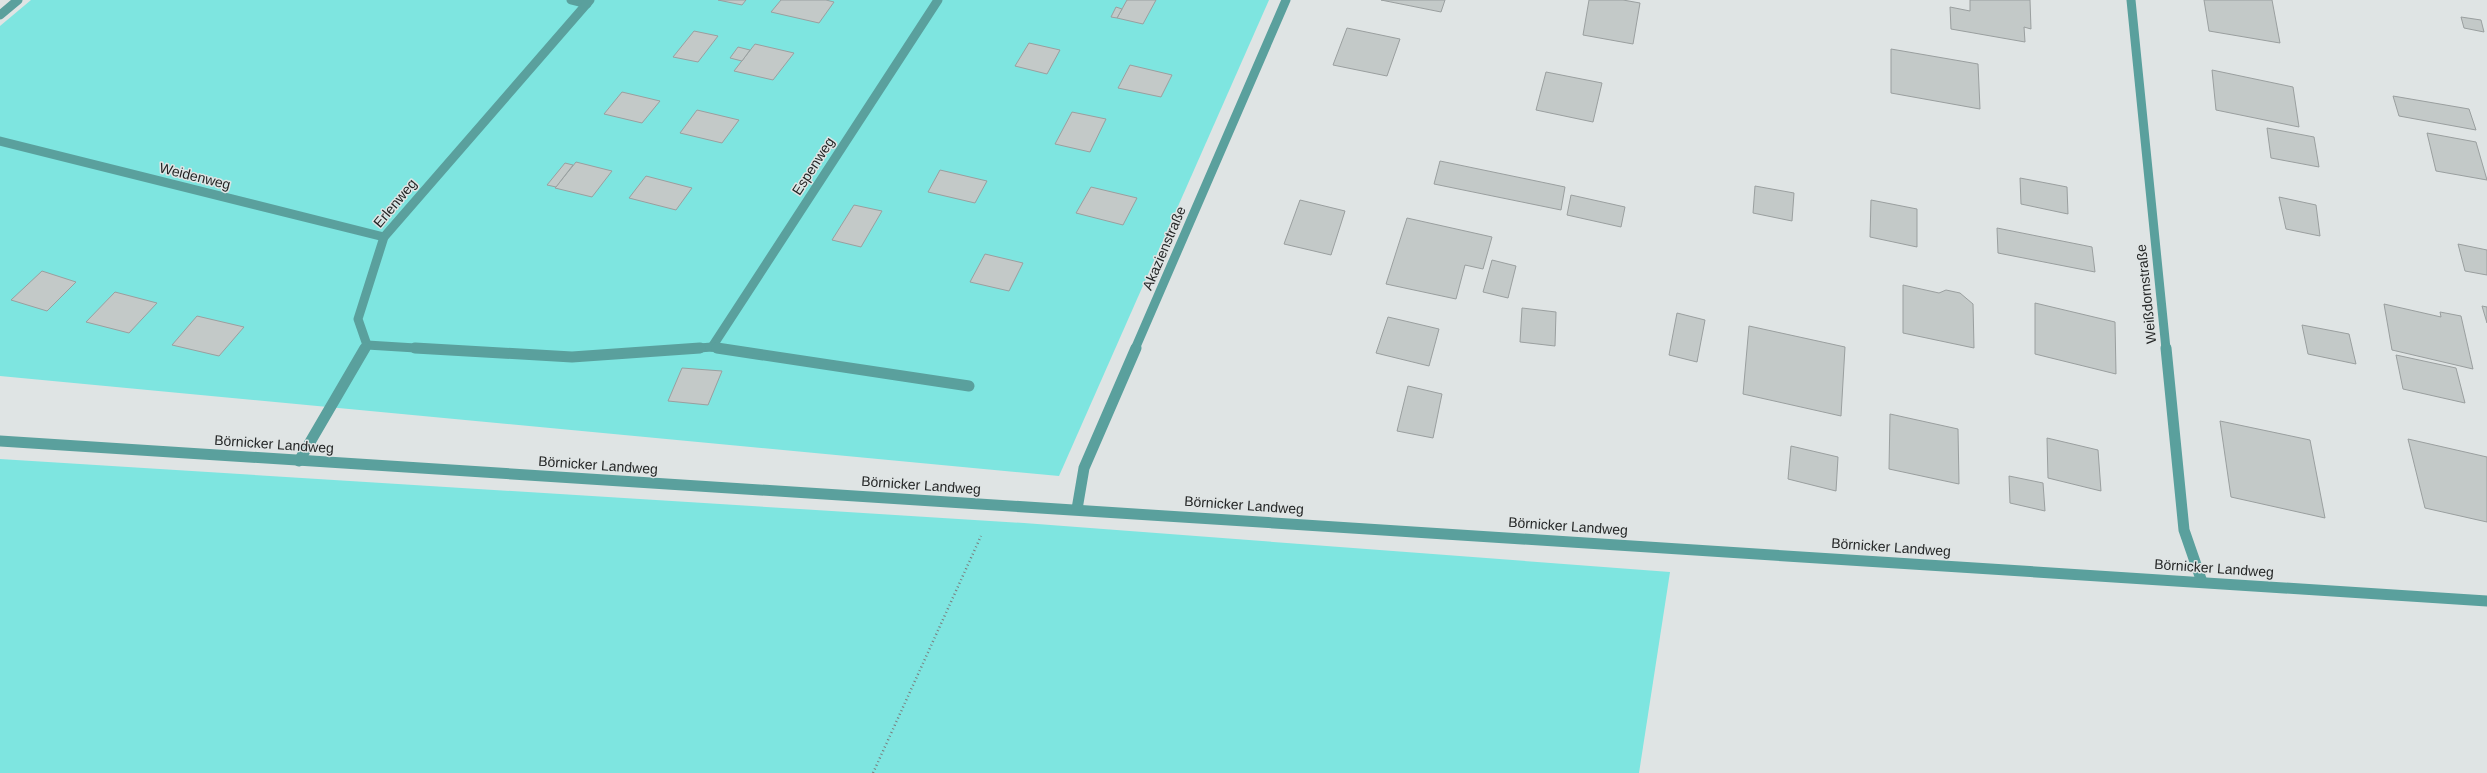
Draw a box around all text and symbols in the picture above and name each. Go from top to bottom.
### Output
street label: Espenweg [788,134,838,198]
street label: Weidenweg [158,159,232,193]
street label: Erlenweg [370,175,420,231]
street label: Akazienstraße [1139,203,1189,292]
street label: Weißdornstraße [2133,243,2159,345]
street label: Börnicker Landweg [214,432,334,456]
street label: Börnicker Landweg [538,453,658,477]
street label: Börnicker Landweg [861,473,981,497]
street label: Börnicker Landweg [1184,493,1304,517]
street label: Börnicker Landweg [1508,514,1628,538]
street label: Börnicker Landweg [1831,535,1951,559]
street label: Börnicker Landweg [2154,556,2274,580]

